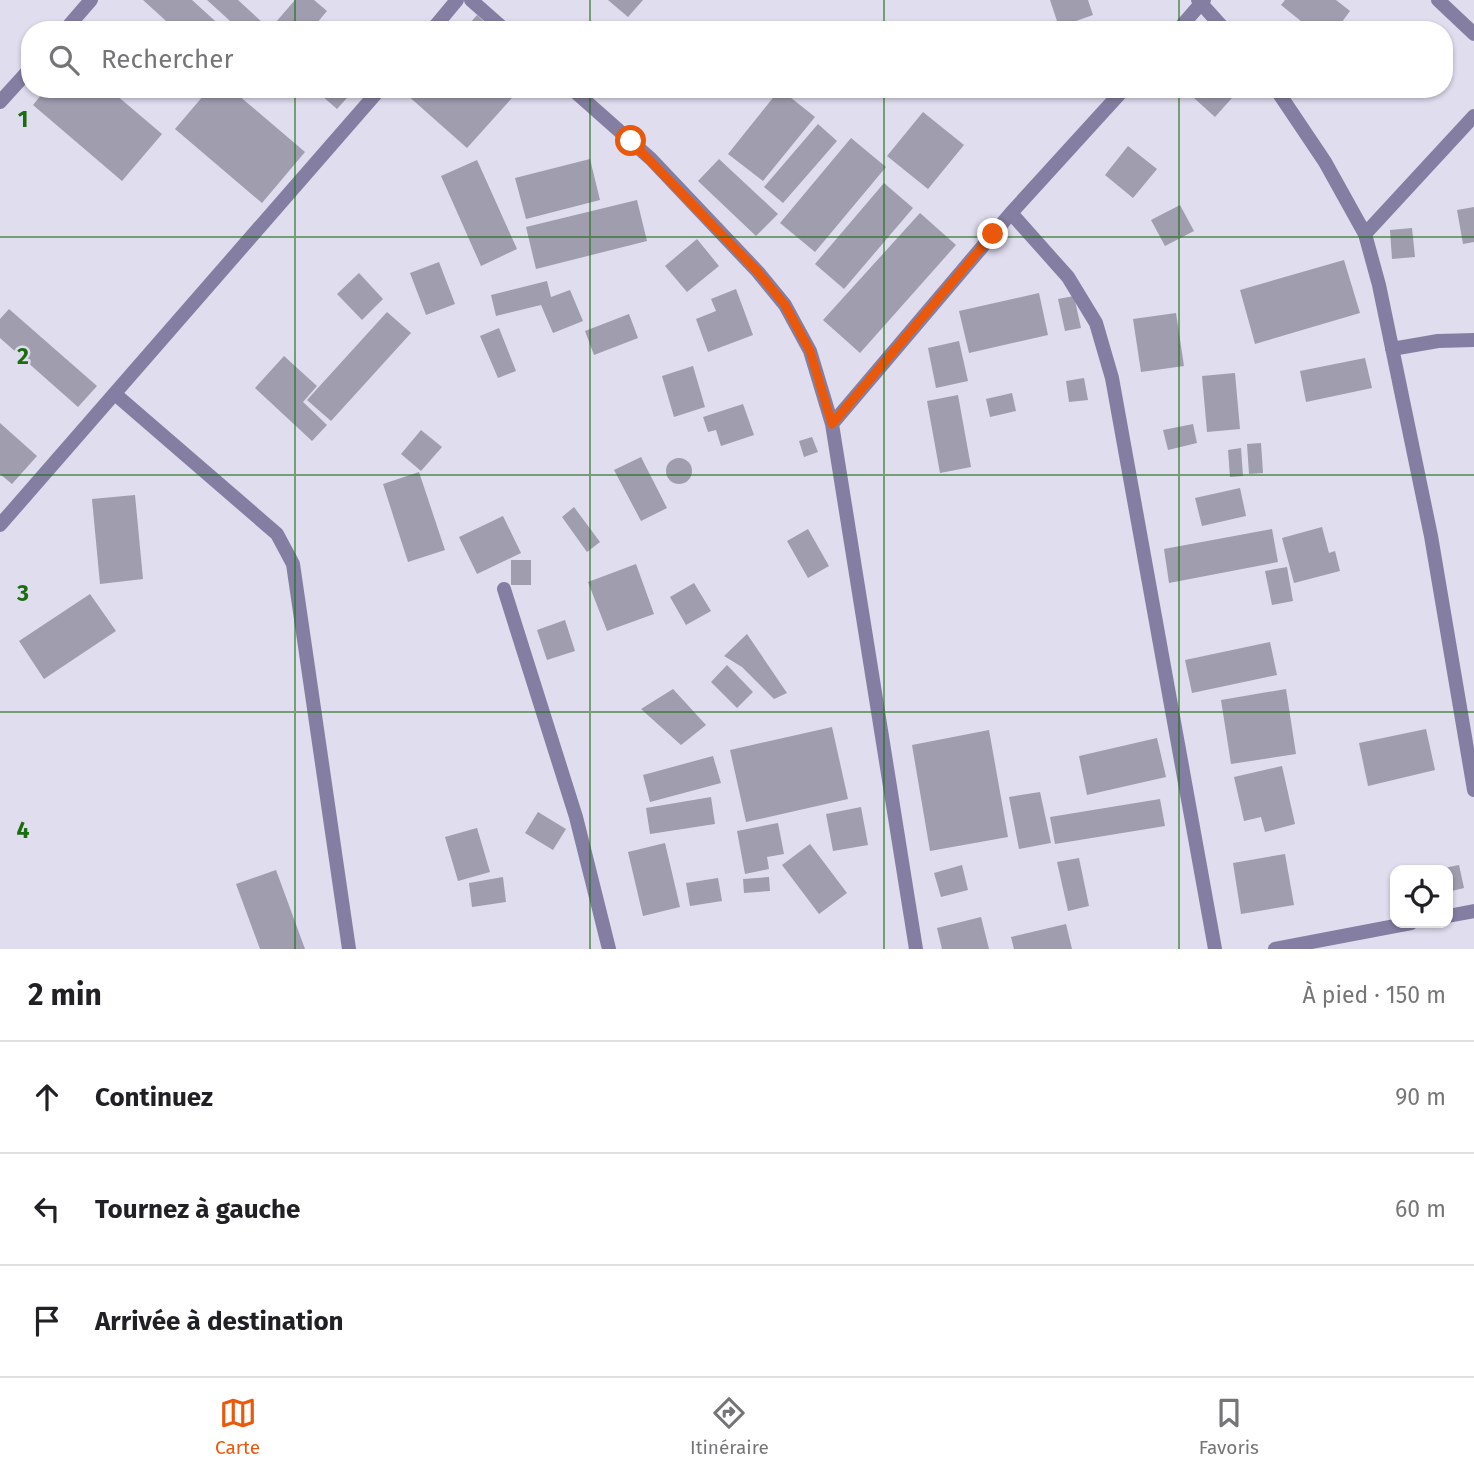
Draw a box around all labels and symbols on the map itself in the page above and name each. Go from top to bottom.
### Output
text: 1 [18,105,28,133]
route start [615,125,646,156]
route end [977,218,1008,249]
text: 2 [17,342,29,370]
text: 3 [16,579,29,607]
text: 4 [17,816,30,844]

